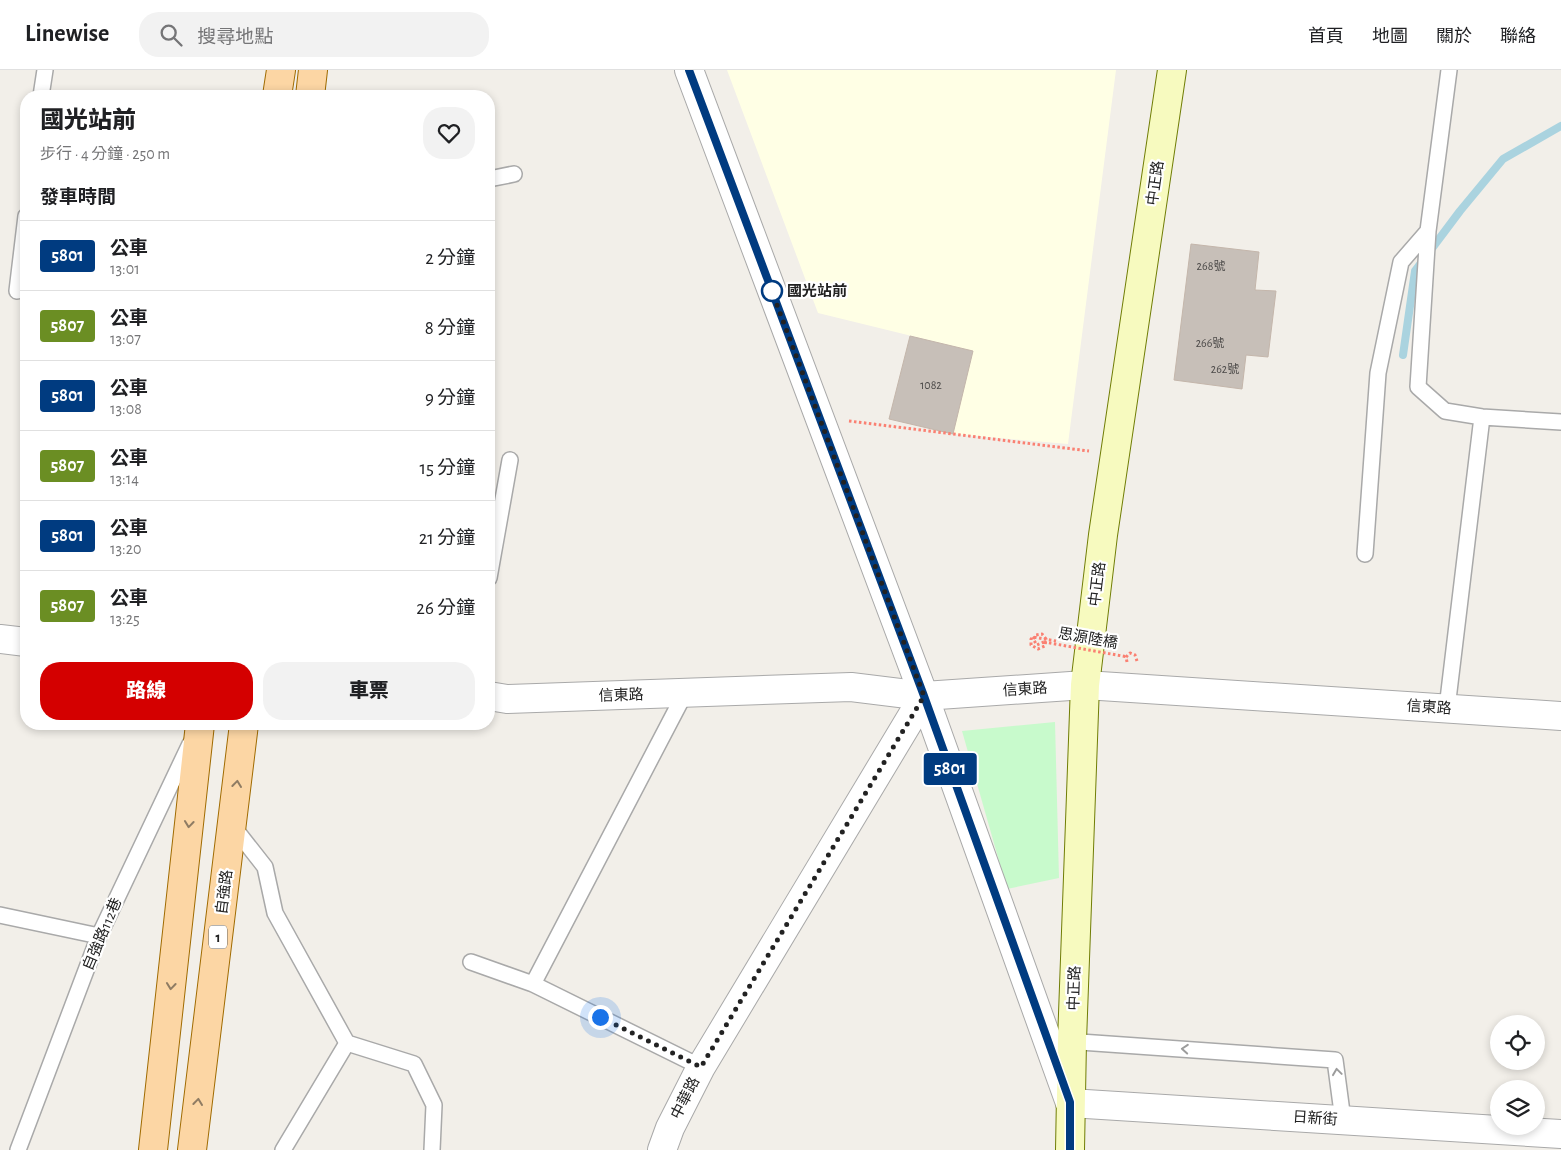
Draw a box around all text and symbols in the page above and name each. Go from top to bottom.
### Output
search box [139,12,489,57]
icon: search [157,21,185,49]
text: Linewise [25,22,109,46]
text: 搜尋地點 [197,28,273,47]
text: 首頁 [1308,28,1344,46]
text: 地圖 [1372,28,1408,46]
text: 關於 [1436,28,1472,46]
text: 聯絡 [1500,28,1536,46]
button: heart [423,107,475,159]
text: 國光站前 [40,109,136,133]
text: 步行 · 4 分鐘 · 250 m [40,146,170,162]
street label: 中正路 [1144,160,1166,206]
text: 發車時間 [40,188,116,207]
text: 公車 [110,239,148,258]
text: 5801 [51,247,84,265]
text: 2 分鐘 [425,249,475,268]
house number: 268號 [1197,260,1225,272]
text: 13:01 [110,261,140,277]
marker: 國光站前 [761,280,783,302]
place label: 國光站前 [787,282,847,299]
text: 公車 [110,309,148,328]
text: 5807 [51,317,84,335]
text: 8 分鐘 [425,319,475,338]
text: 13:07 [110,331,141,347]
house number: 266號 [1196,337,1224,349]
house number: 262號 [1211,363,1239,375]
text: 公車 [110,379,148,398]
house number: 1082 [920,379,942,391]
text: 5801 [51,387,84,405]
text: 9 分鐘 [425,389,475,408]
text: 13:08 [110,401,142,417]
text: 公車 [110,449,148,468]
text: 5807 [51,457,84,475]
text: 15 分鐘 [419,459,475,478]
text: 13:14 [110,471,139,487]
text: 公車 [110,519,148,538]
text: 5801 [51,527,84,545]
text: 21 分鐘 [419,529,475,548]
text: 13:20 [110,541,142,557]
street label: 中正路 [1086,561,1108,607]
text: 公車 [110,589,148,608]
text: 5807 [51,597,84,615]
text: 26 分鐘 [416,599,475,618]
text: 13:25 [110,611,140,627]
street label: 思源陸橋 [1057,625,1119,651]
button: 路線 [40,662,253,720]
button: 車票 [263,662,475,720]
street label: 信東路 [1002,679,1048,699]
street label: 信東路 [598,686,644,704]
street label: 信東路 [1406,697,1452,717]
line badge: 5801 [915,753,985,785]
text: 5801 [934,760,966,778]
one-way arrow [231,780,242,788]
one-way arrow [184,821,195,829]
street label: 自強路 [213,869,235,915]
street label: 自強路112巷 [80,895,124,973]
road number: 1 [209,926,227,949]
street label: 中正路 [1065,965,1083,1011]
one-way arrow [166,982,177,990]
your location [588,1005,613,1030]
map controls [1490,1015,1545,1135]
button: locate [1490,1015,1545,1070]
one-way arrow [1181,1044,1189,1055]
one-way arrow [1332,1068,1343,1076]
street label: 中華路 [668,1074,702,1122]
button: layers [1490,1080,1545,1135]
one-way arrow [192,1097,203,1105]
street label: 日新街 [1292,1108,1338,1128]

